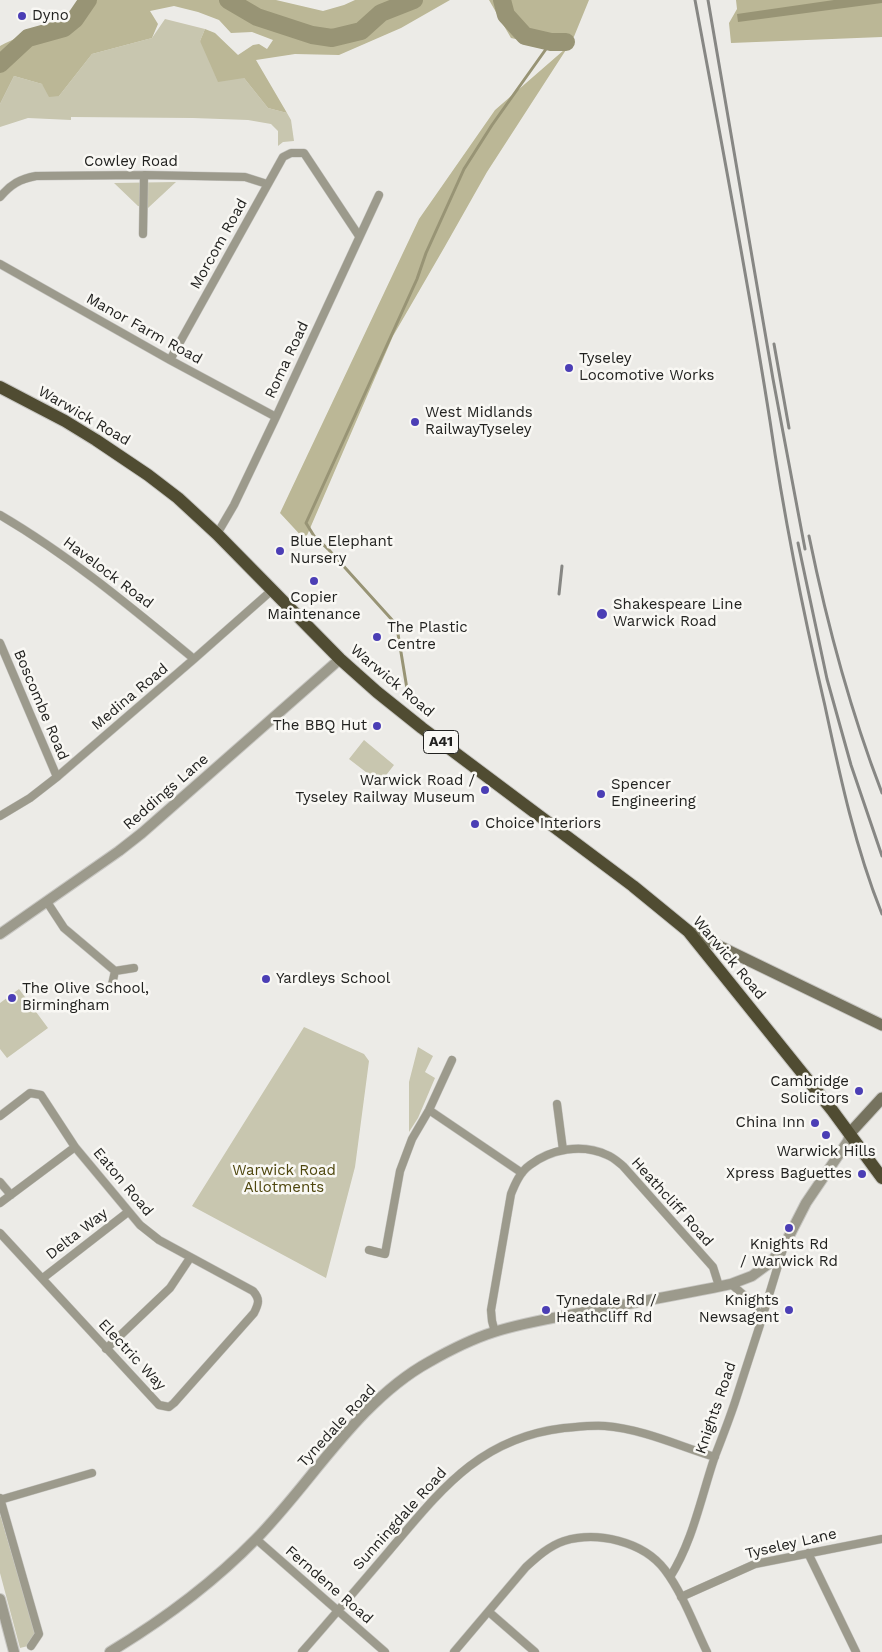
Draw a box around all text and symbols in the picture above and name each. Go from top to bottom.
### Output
place label: Dyno [32,7,69,25]
marker: Dyno [16,10,28,22]
street label: Cowley Road [84,153,178,171]
street label: Morcom Road [187,195,251,293]
street label: Manor Farm Road [83,290,205,368]
street label: Roma Road [261,318,313,402]
place label: Tyseley Locomotive Works [579,350,714,385]
marker: Tyseley Locomotive Works [563,362,575,374]
street label: Warwick Road [35,382,133,450]
place label: West Midlands RailwayTyseley [425,404,533,439]
marker: West Midlands RailwayTyseley [409,416,421,428]
street label: Havelock Road [60,533,156,613]
place label: Blue Elephant Nursery [290,533,393,568]
marker: Blue Elephant Nursery [274,545,286,557]
marker: Copier Maintenance [308,575,320,587]
place label: Copier Maintenance [267,589,361,624]
place label: Shakespeare Line Warwick Road [613,596,742,631]
marker: Shakespeare Line Warwick Road [595,607,609,621]
place label: The Plastic Centre [387,619,468,654]
marker: The Plastic Centre [371,631,383,643]
street label: Warwick Road [347,641,437,721]
street label: Boscombe Road [10,647,72,763]
street label: Medina Road [88,660,172,734]
place label: The BBQ Hut [273,717,367,735]
marker: The BBQ Hut [371,720,383,732]
road number: A41 [424,730,458,754]
street label: Reddings Lane [120,750,212,834]
place label: Warwick Road / Tyseley Railway Museum [295,772,475,807]
place label: Spencer Engineering [611,776,696,811]
marker: Warwick Road / Tyseley Railway Museum [479,784,491,796]
marker: Spencer Engineering [595,788,607,800]
place label: Choice Interiors [485,815,601,833]
marker: Choice Interiors [469,818,481,830]
street label: Warwick Road [689,913,769,1003]
place label: Yardleys School [276,970,390,988]
marker: Yardleys School [260,973,272,985]
place label: The Olive School, Birmingham [22,980,149,1015]
marker: The Olive School, Birmingham [6,992,18,1004]
place label: Cambridge Solicitors [770,1073,849,1108]
marker: Cambridge Solicitors [853,1085,865,1097]
place label: China Inn [736,1114,805,1132]
marker: China Inn [809,1117,821,1129]
marker: Warwick Hills [820,1129,832,1141]
place label: Warwick Hills [776,1143,876,1161]
street label: Eaton Road [89,1144,157,1220]
street label: Heathcliff Road [627,1154,717,1250]
park label: Warwick Road Allotments [232,1162,336,1197]
place label: Xpress Baguettes [726,1165,852,1183]
marker: Xpress Baguettes [856,1168,868,1180]
street label: Delta Way [43,1204,111,1264]
marker: Knights Rd / Warwick Rd [783,1222,795,1234]
place label: Knights Rd / Warwick Rd [740,1236,838,1271]
place label: Tynedale Rd / Heathcliff Rd [556,1292,657,1327]
place label: Knights Newsagent [699,1292,779,1327]
marker: Tynedale Rd / Heathcliff Rd [540,1304,552,1316]
marker: Knights Newsagent [783,1304,795,1316]
street label: Electric Way [94,1316,170,1394]
street label: Knights Road [692,1360,740,1456]
street label: Tynedale Road [294,1381,380,1471]
street label: Sunningdale Road [349,1464,451,1574]
street label: Tyseley Lane [744,1525,838,1563]
street label: Ferndene Road [282,1542,376,1628]

